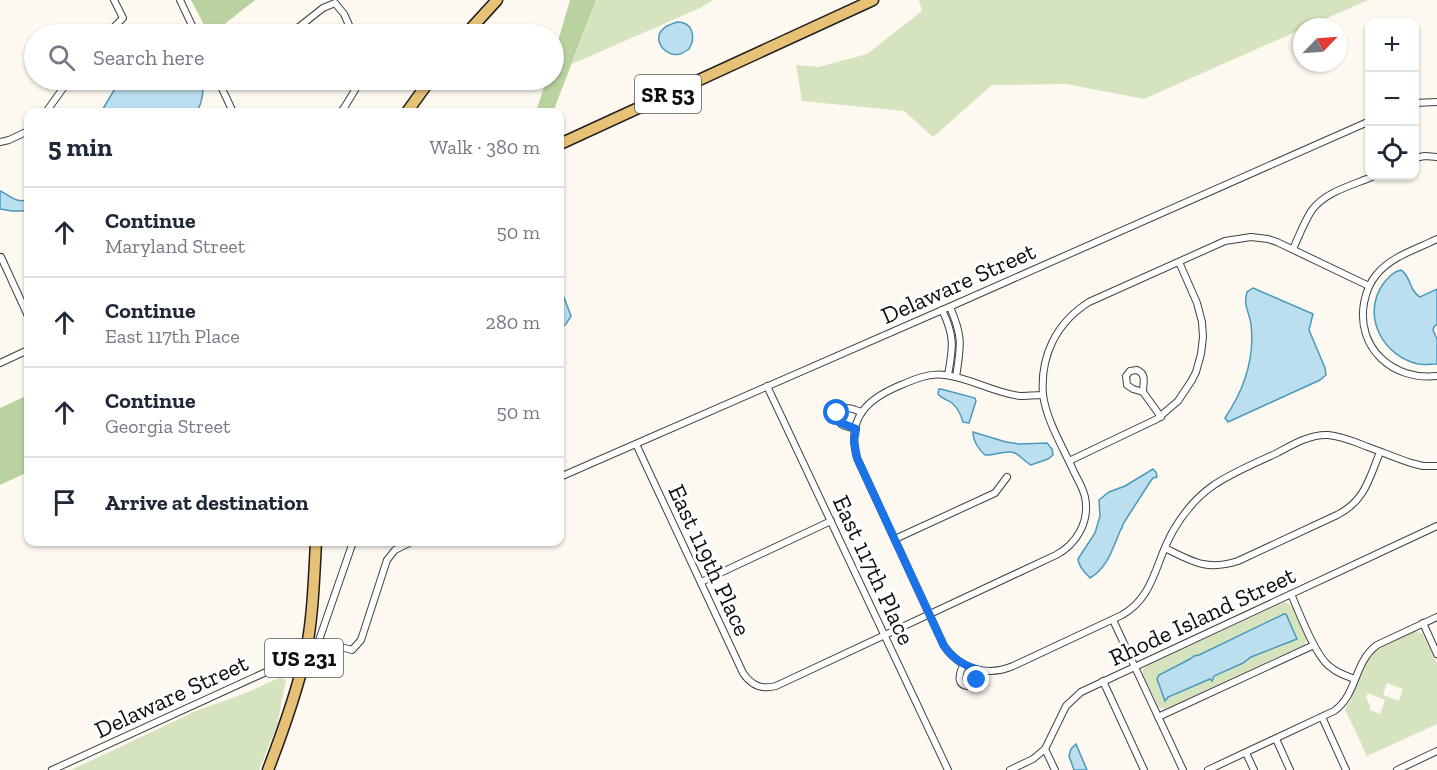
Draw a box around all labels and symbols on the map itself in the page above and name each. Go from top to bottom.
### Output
north arrow [1293,18,1347,72]
road number: SR 53 [635,75,701,113]
street label: Delaware Street [876,236,1040,330]
route start [823,399,849,425]
street label: East 119th Place [662,480,758,640]
street label: East 117th Place [827,491,921,649]
street label: Rhode Island Street [1104,560,1300,672]
road number: US 231 [265,639,343,677]
street label: Delaware Street [90,648,252,744]
route end [963,666,989,692]

